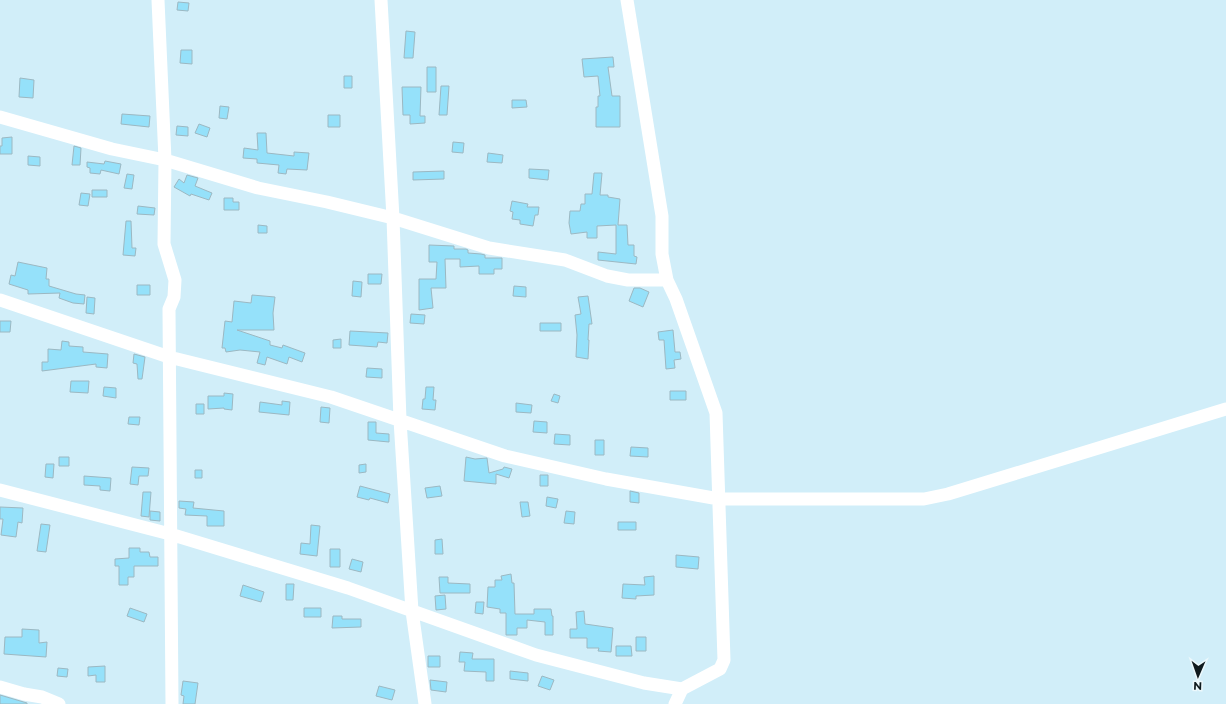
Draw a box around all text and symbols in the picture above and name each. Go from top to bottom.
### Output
north arrow [1178,656,1218,696]
text: N [1193,679,1202,693]

